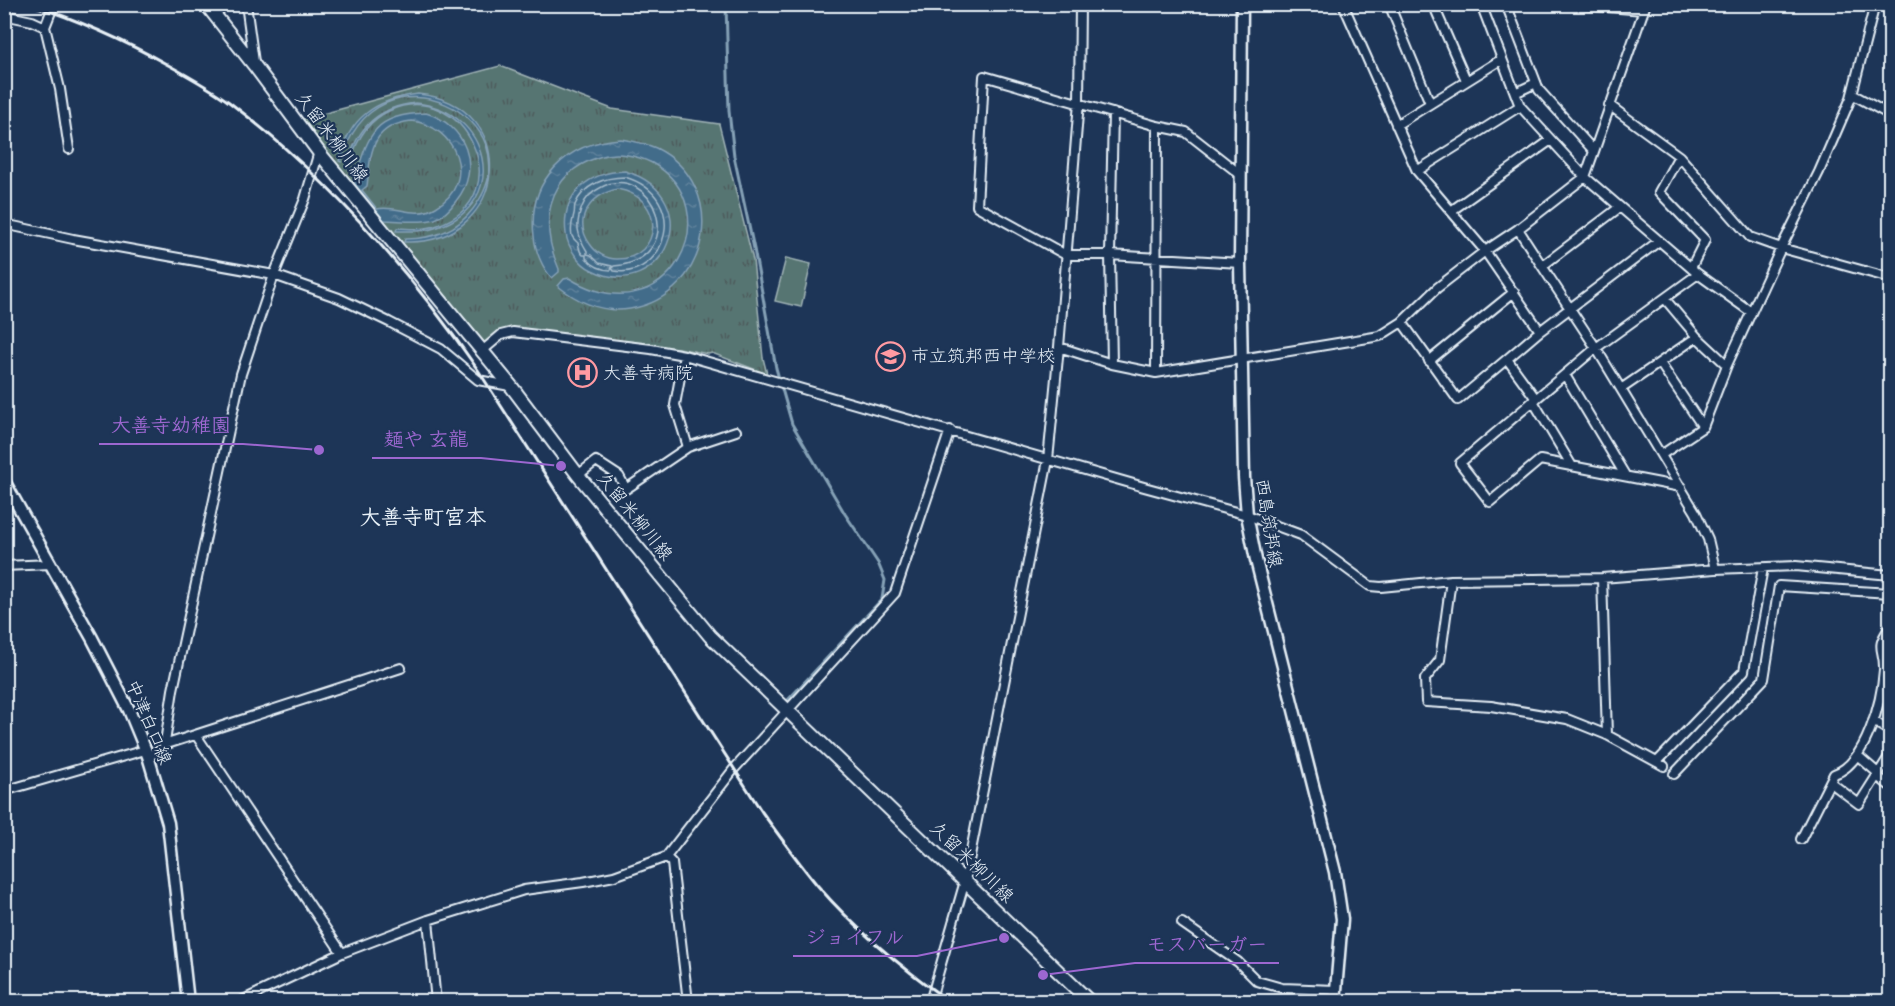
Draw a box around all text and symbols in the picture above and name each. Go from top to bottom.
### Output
street label: 久留米柳川線 [289,88,372,188]
school or university icon: 市立筑邦西中学校 [874,340,906,372]
place label: 市立筑邦西中学校 [911,347,1055,369]
hospital icon: 大善寺病院 [566,357,598,389]
place label: 大善寺病院 [603,364,693,386]
callout: 大善寺幼稚園 [99,406,243,444]
text: 大善寺幼稚園 [111,415,231,440]
callout: 麺や 玄龍 [372,420,481,458]
text: 麺や 玄龍 [384,429,468,454]
street label: 久留米柳川線 [591,468,676,566]
street label: 西島筑邦線 [1249,477,1285,569]
district label: 大善寺町宮本 [360,506,486,533]
street label: 中津白口線 [119,677,175,769]
street label: 久留米柳川線 [924,818,1017,909]
callout: ジョイフル [793,918,917,956]
callout: モスバーガー [1135,925,1279,963]
text: ジョイフル [805,928,905,952]
text: モスバーガー [1147,935,1267,959]

